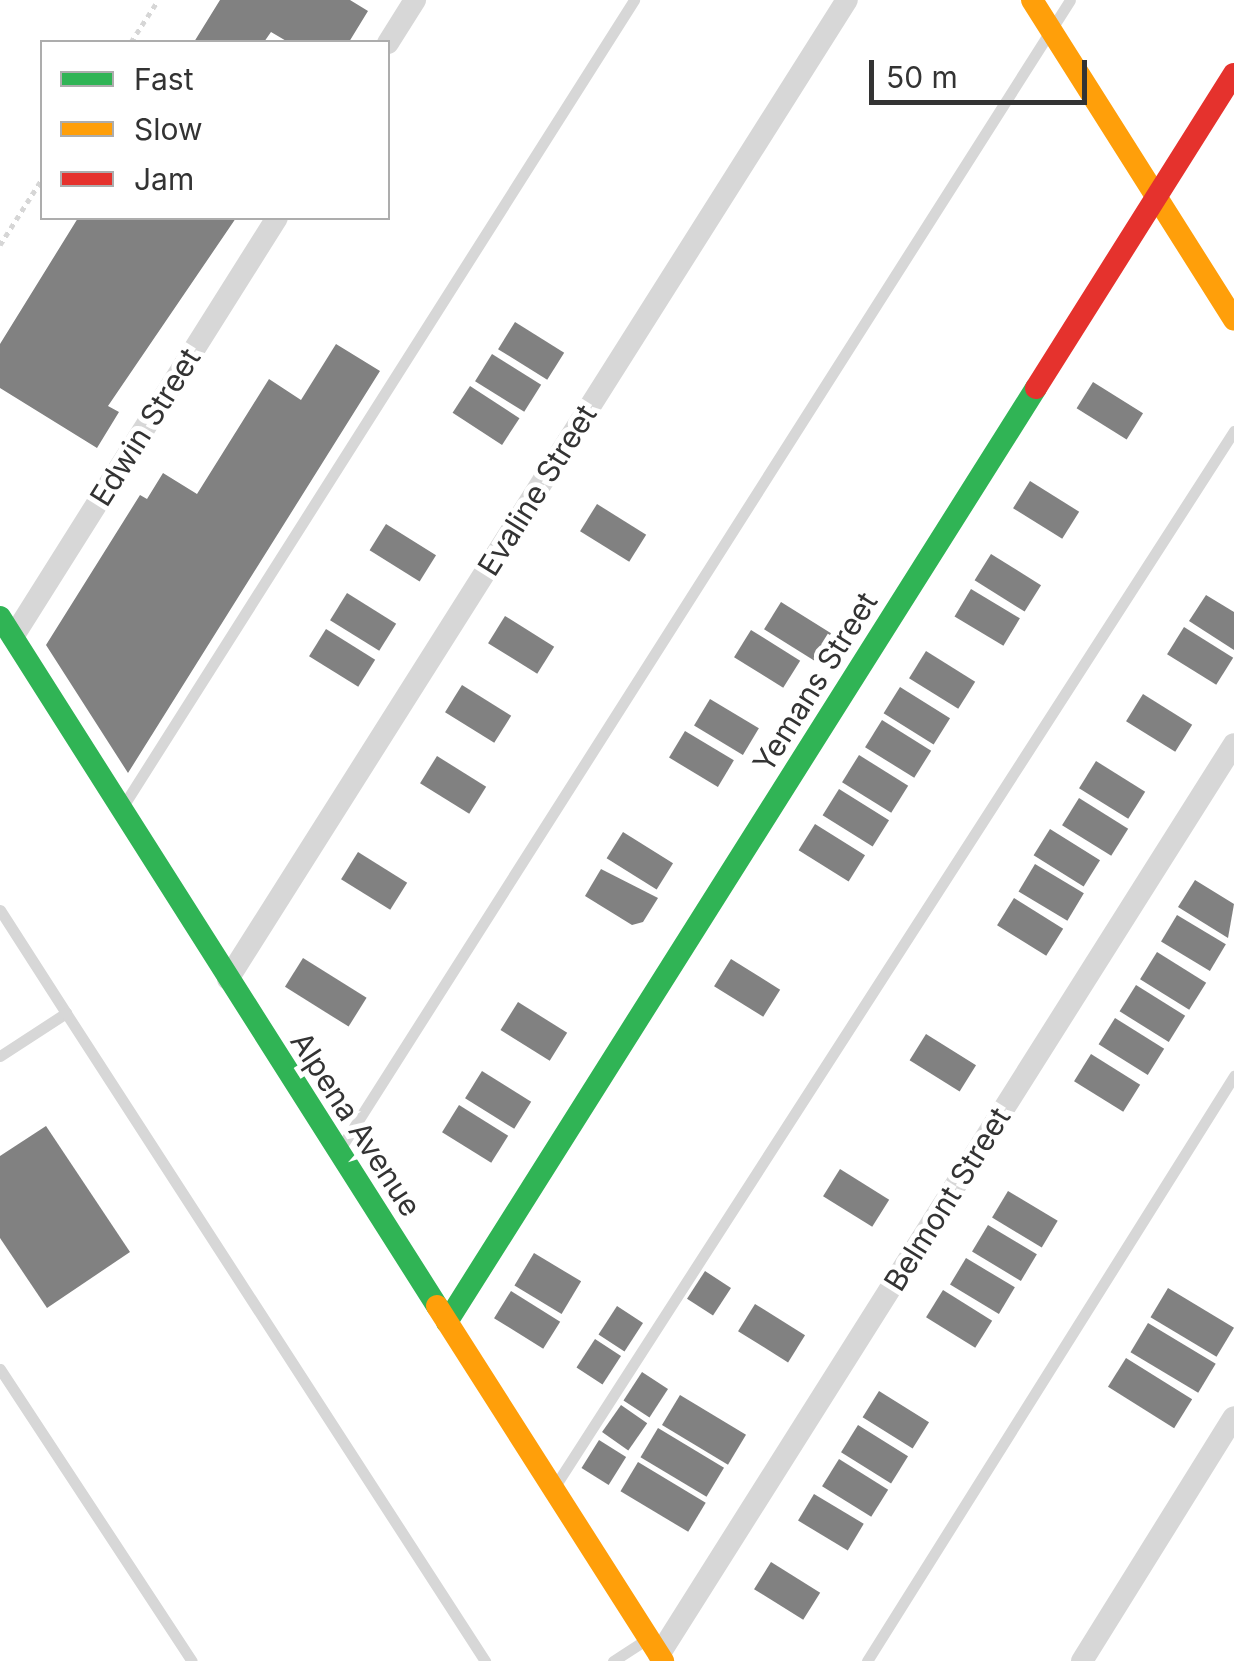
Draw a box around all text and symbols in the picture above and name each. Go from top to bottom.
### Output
legend [40,40,390,220]
scale bar [874,40,1092,102]
text: 50 m [886,59,958,95]
text: Fast [134,61,193,97]
text: Slow [134,111,203,147]
text: Jam [134,161,194,197]
street label: Edwin Street [82,342,208,512]
street label: Evaline Street [470,398,604,582]
street label: Yemans Street [745,585,885,779]
street label: Alpena Avenue [283,1025,429,1223]
street label: Belmont Street [876,1101,1018,1297]

